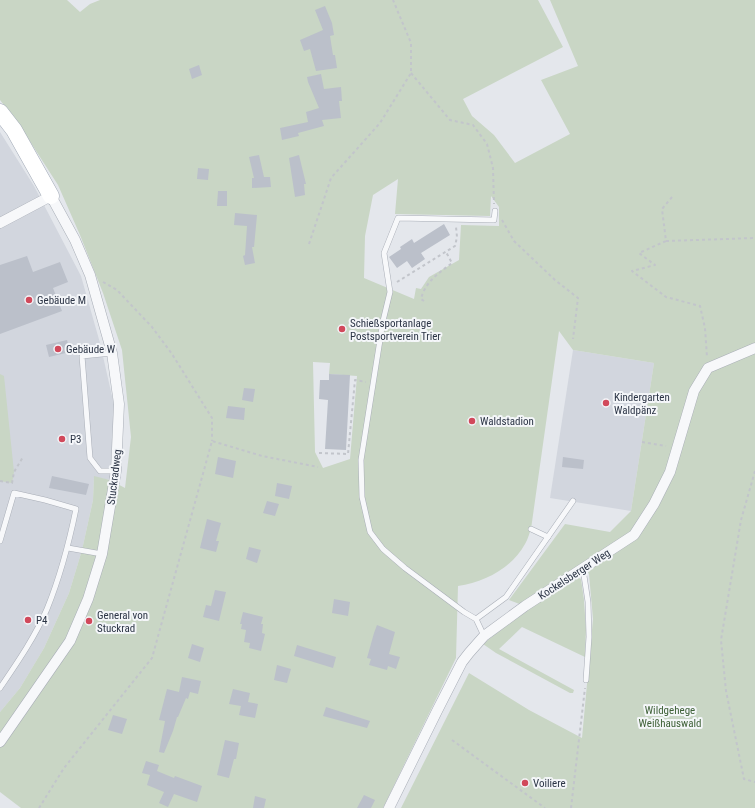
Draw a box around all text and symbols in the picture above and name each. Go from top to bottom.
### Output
place label: Gebäude M [37,294,86,307]
marker: Gebäude M [24,295,34,305]
place label: Schießsportanlage Postsportverein Trier [350,317,441,343]
marker: Schießsportanlage Postsportverein Trier [337,324,347,334]
place label: Gebäude W [66,343,116,356]
marker: Gebäude W [53,344,63,354]
place label: Kindergarten Waldpänz [614,391,670,417]
marker: Kindergarten Waldpänz [601,398,611,408]
place label: Waldstadion [480,415,534,428]
marker: Waldstadion [467,416,477,426]
place label: P3 [70,433,82,446]
marker: P3 [57,434,67,444]
street label: Stuckradweg [105,449,124,506]
street label: Kockelsberger Weg [536,546,613,602]
place label: General von Stuckrad [97,609,148,635]
place label: P4 [36,614,48,627]
marker: P4 [23,615,33,625]
marker: General von Stuckrad [84,616,94,626]
park label: Wildgehege Weißhauswald [639,704,701,730]
place label: Voiliere [533,777,566,790]
marker: Voiliere [520,778,530,788]

